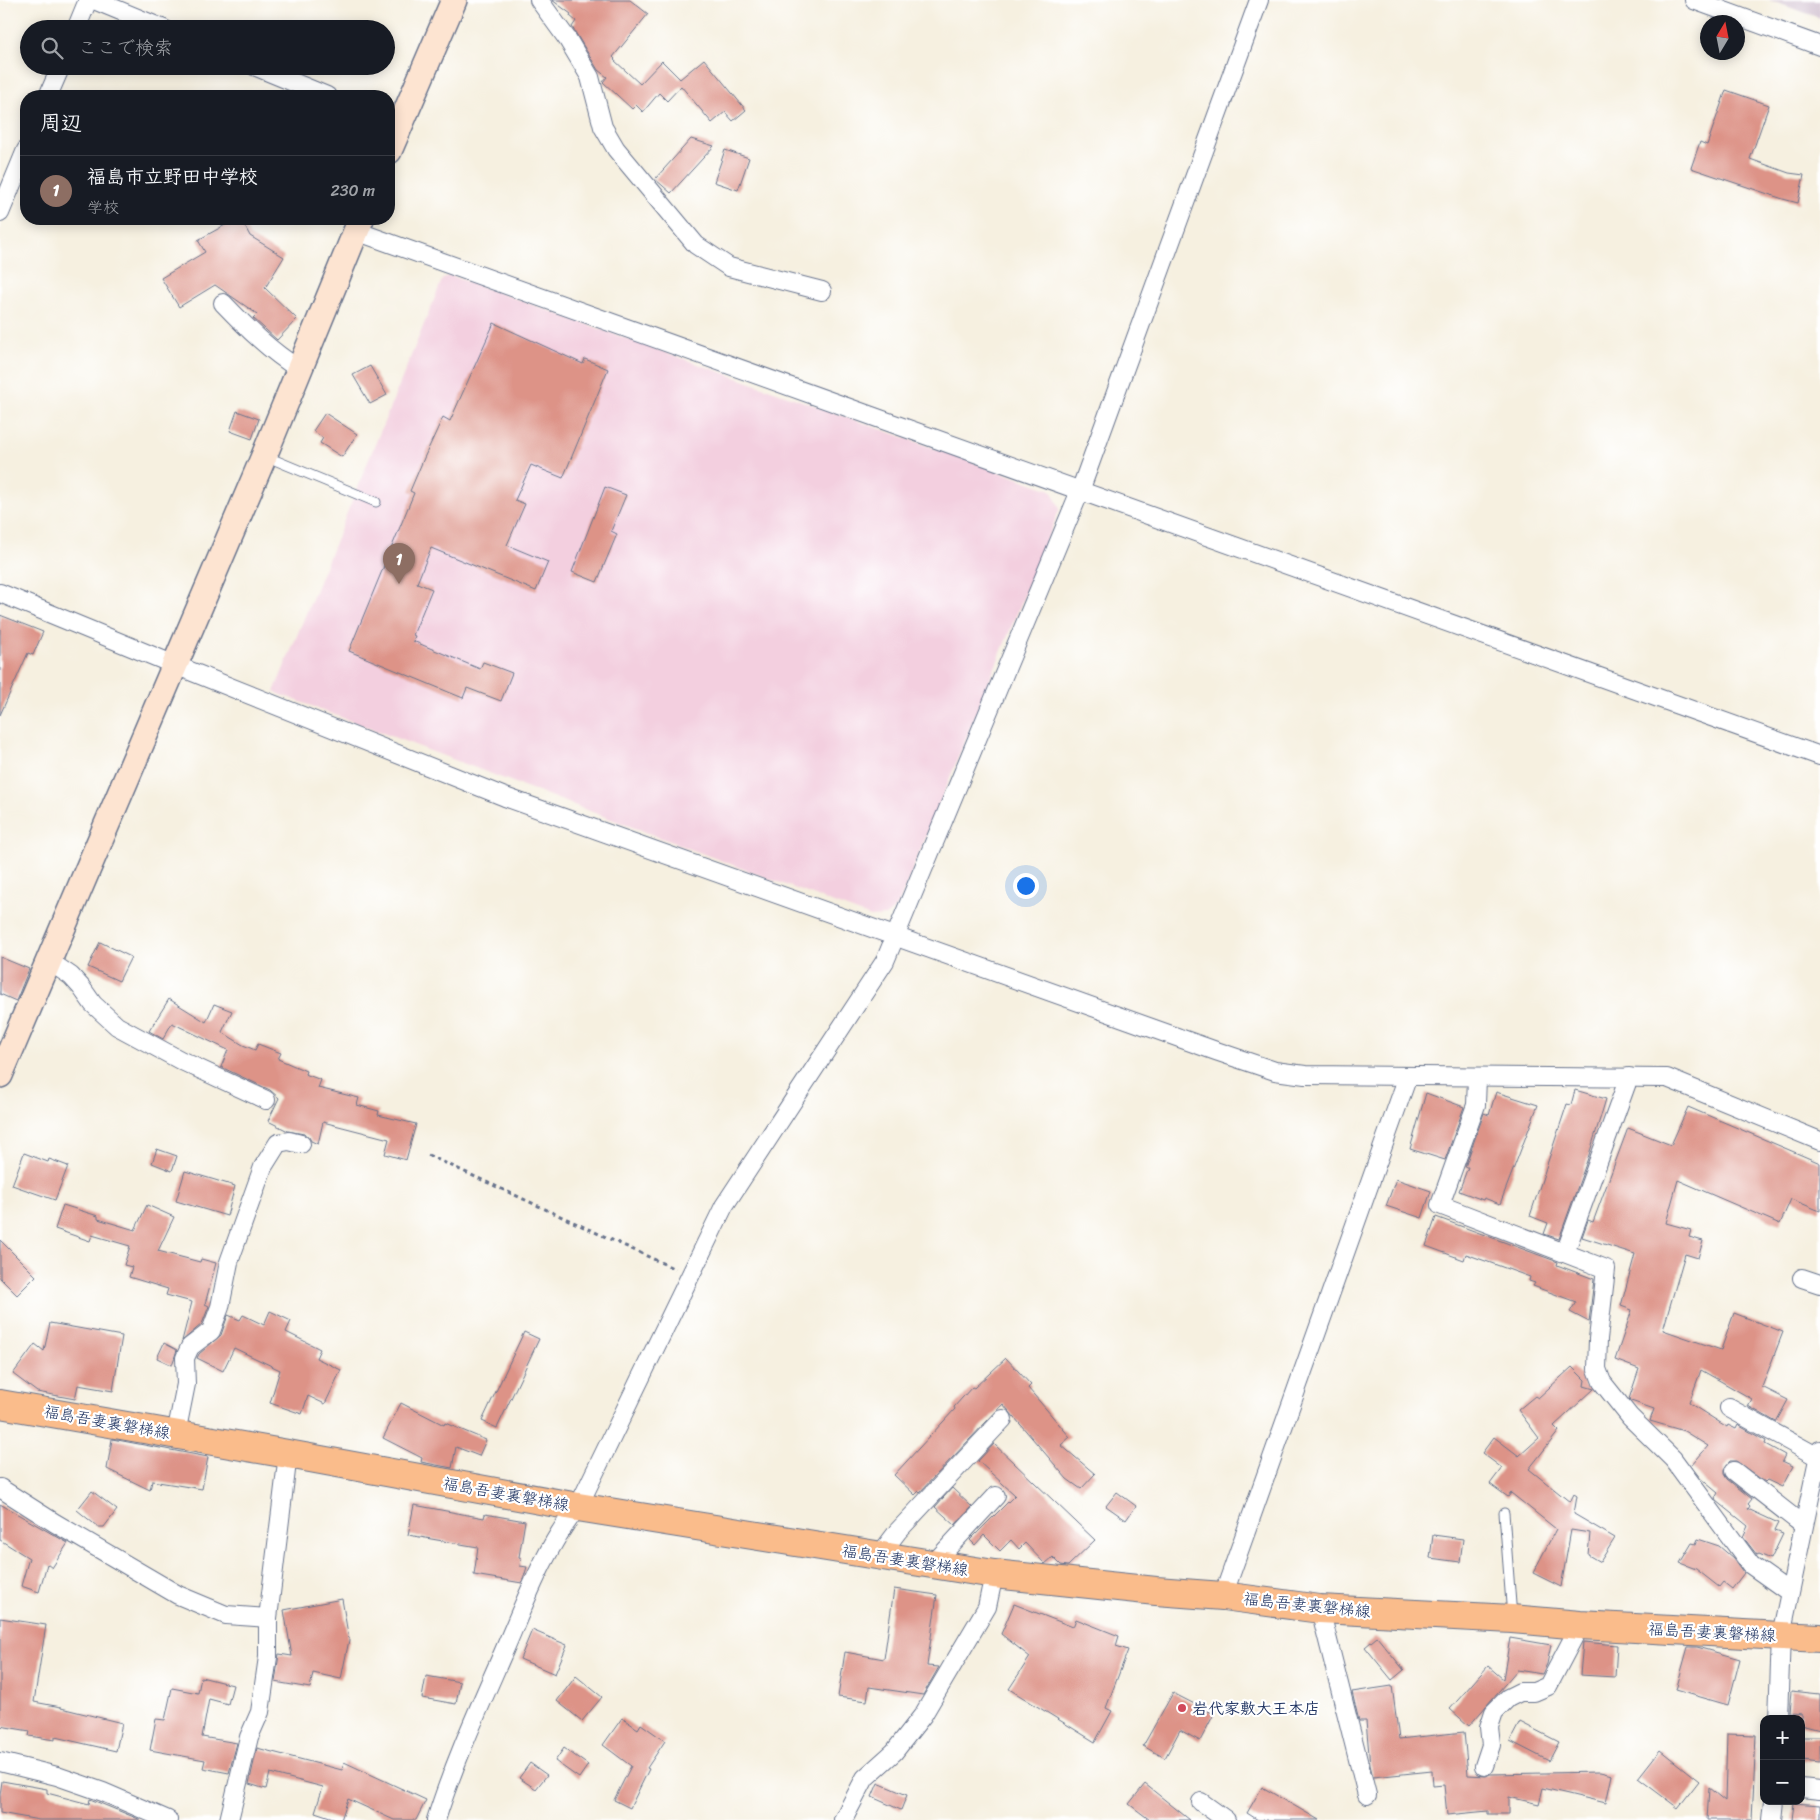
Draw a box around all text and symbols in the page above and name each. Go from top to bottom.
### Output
north arrow [1700,15,1745,60]
search box [20,20,395,75]
text: ここで検索 [78,31,173,64]
icon: search [38,34,66,62]
text: 周辺 [40,104,82,142]
text: 福島市立野田中学校 [87,160,258,193]
text: 1 [53,176,59,205]
text: 230 m [330,176,375,205]
text: 学校 [87,193,119,222]
pin: 1 [383,543,415,584]
your location [1013,873,1039,899]
street label: 福島吾妻裏磐梯線 [41,1397,173,1447]
street label: 福島吾妻裏磐梯線 [440,1469,572,1519]
street label: 福島吾妻裏磐梯線 [840,1536,970,1584]
street label: 福島吾妻裏磐梯線 [1242,1584,1372,1626]
street label: 福島吾妻裏磐梯線 [1647,1614,1777,1650]
place label: 岩代家敷大王本店 [1192,1694,1320,1723]
marker: 岩代家敷大王本店 [1176,1702,1188,1714]
map controls [1760,1715,1805,1805]
button: + [1760,1715,1805,1760]
button: − [1760,1760,1805,1805]

